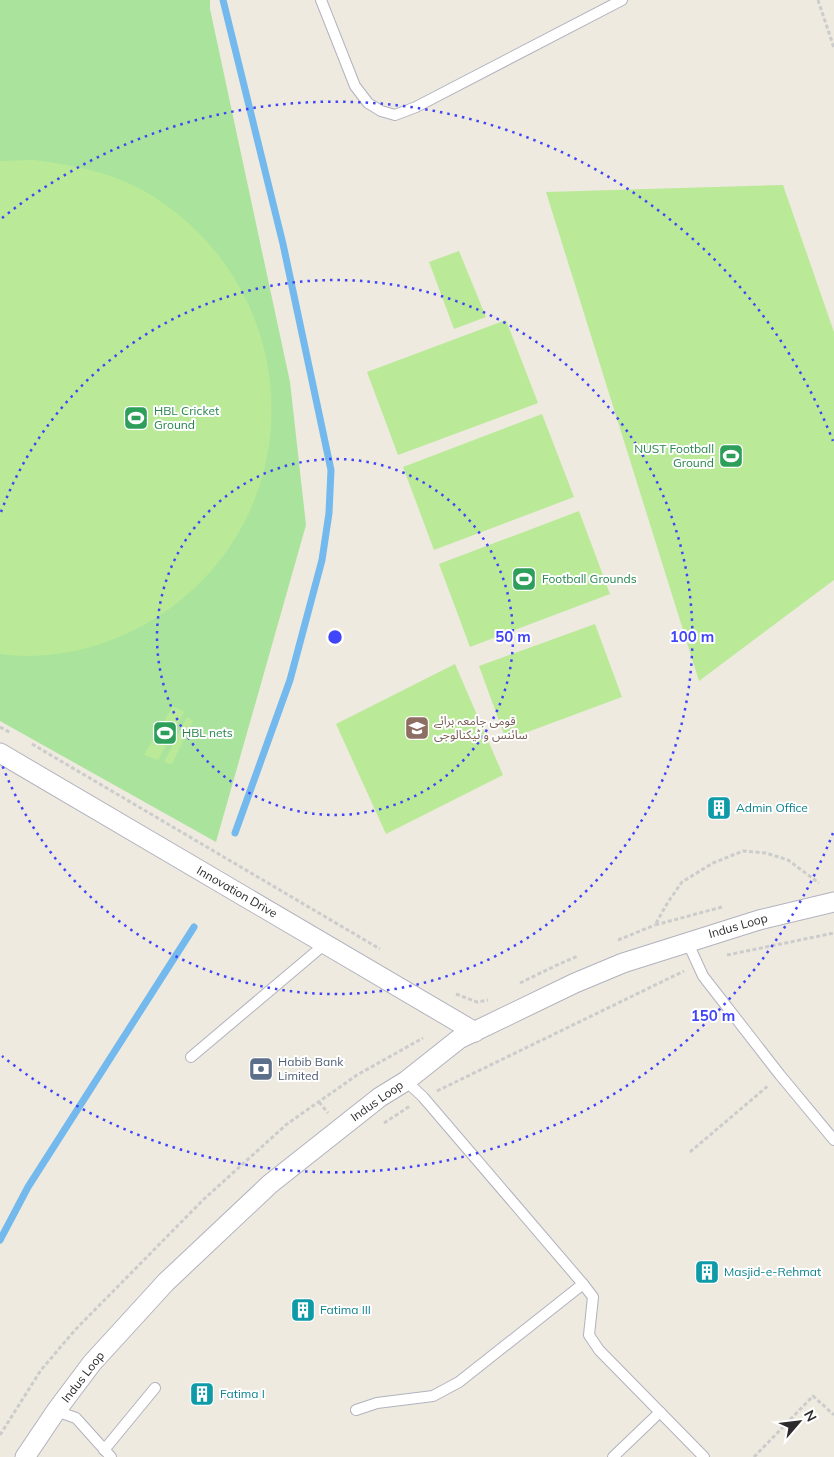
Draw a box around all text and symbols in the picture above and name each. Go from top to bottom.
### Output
place label: HBL Cricket Ground [154,403,219,432]
sports icon: HBL Cricket Ground [123,405,149,431]
place label: NUST Football Ground [634,441,714,470]
sports icon: NUST Football Ground [718,443,744,469]
sports icon: Football Grounds [511,566,537,592]
place label: Football Grounds [542,571,637,586]
text: 50 m [495,627,531,646]
text: 100 m [670,627,714,646]
centre of rings [326,628,344,646]
place label: قومی جامعہ برائے سائنس و ٹیکنالوجی [434,713,528,742]
school or university icon: قومی جامعہ برائے سائنس و ٹیکنالوجی [404,715,430,741]
sports icon: HBL nets [152,720,178,746]
place label: HBL nets [182,725,233,740]
building icon: Admin Office [706,795,732,821]
place label: Admin Office [736,800,808,815]
street label: Innovation Drive [194,862,280,921]
street label: Indus Loop [707,910,769,941]
text: 150 m [691,1006,735,1025]
place label: Habib Bank Limited [278,1054,344,1083]
bank icon: Habib Bank Limited [248,1056,274,1082]
street label: Indus Loop [348,1077,406,1124]
building icon: Masjid-e-Rehmat [694,1259,720,1285]
place label: Masjid-e-Rehmat [724,1264,821,1279]
building icon: Fatima III [290,1297,316,1323]
place label: Fatima III [320,1302,371,1317]
street label: Indus Loop [58,1348,107,1405]
building icon: Fatima I [189,1381,215,1407]
place label: Fatima I [220,1386,265,1401]
north arrow [774,1397,824,1447]
text: N [800,1407,821,1425]

